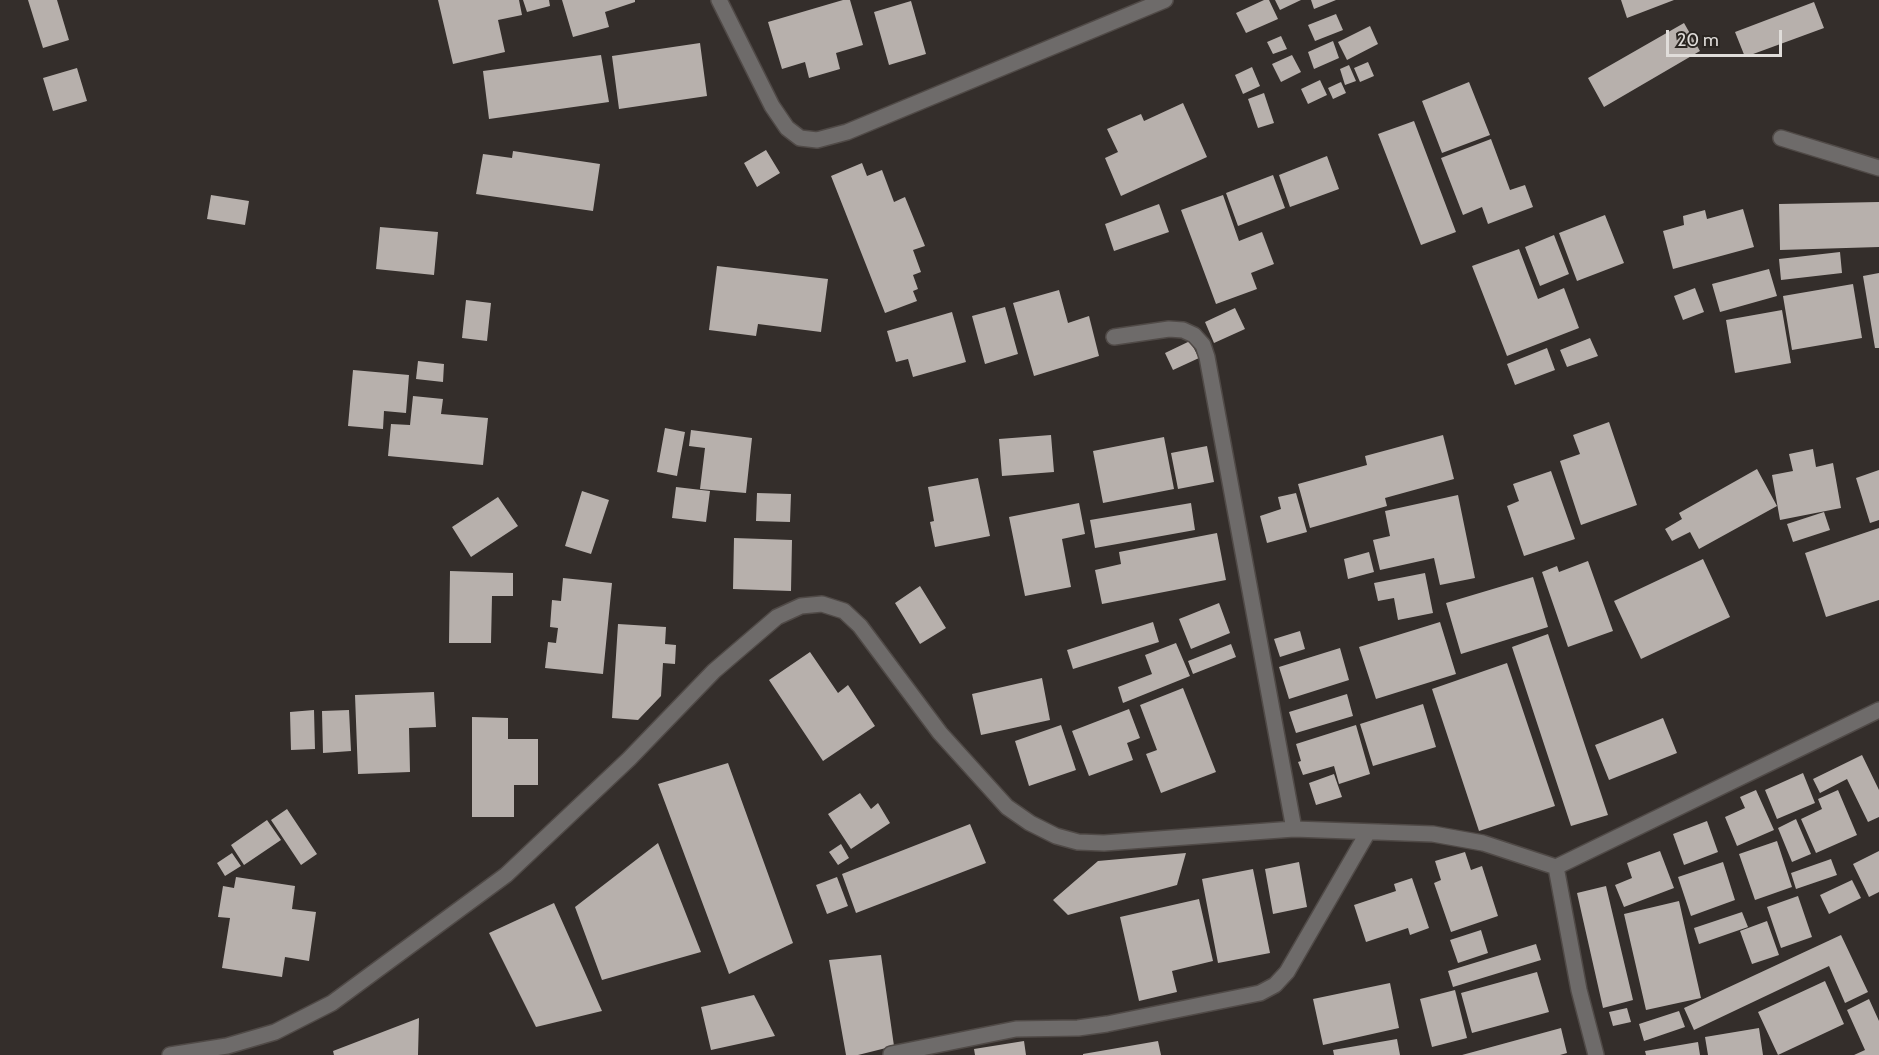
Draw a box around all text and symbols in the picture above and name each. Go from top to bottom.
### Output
scale bar [1669,18,1784,56]
text: 20 m [1677,29,1719,51]

